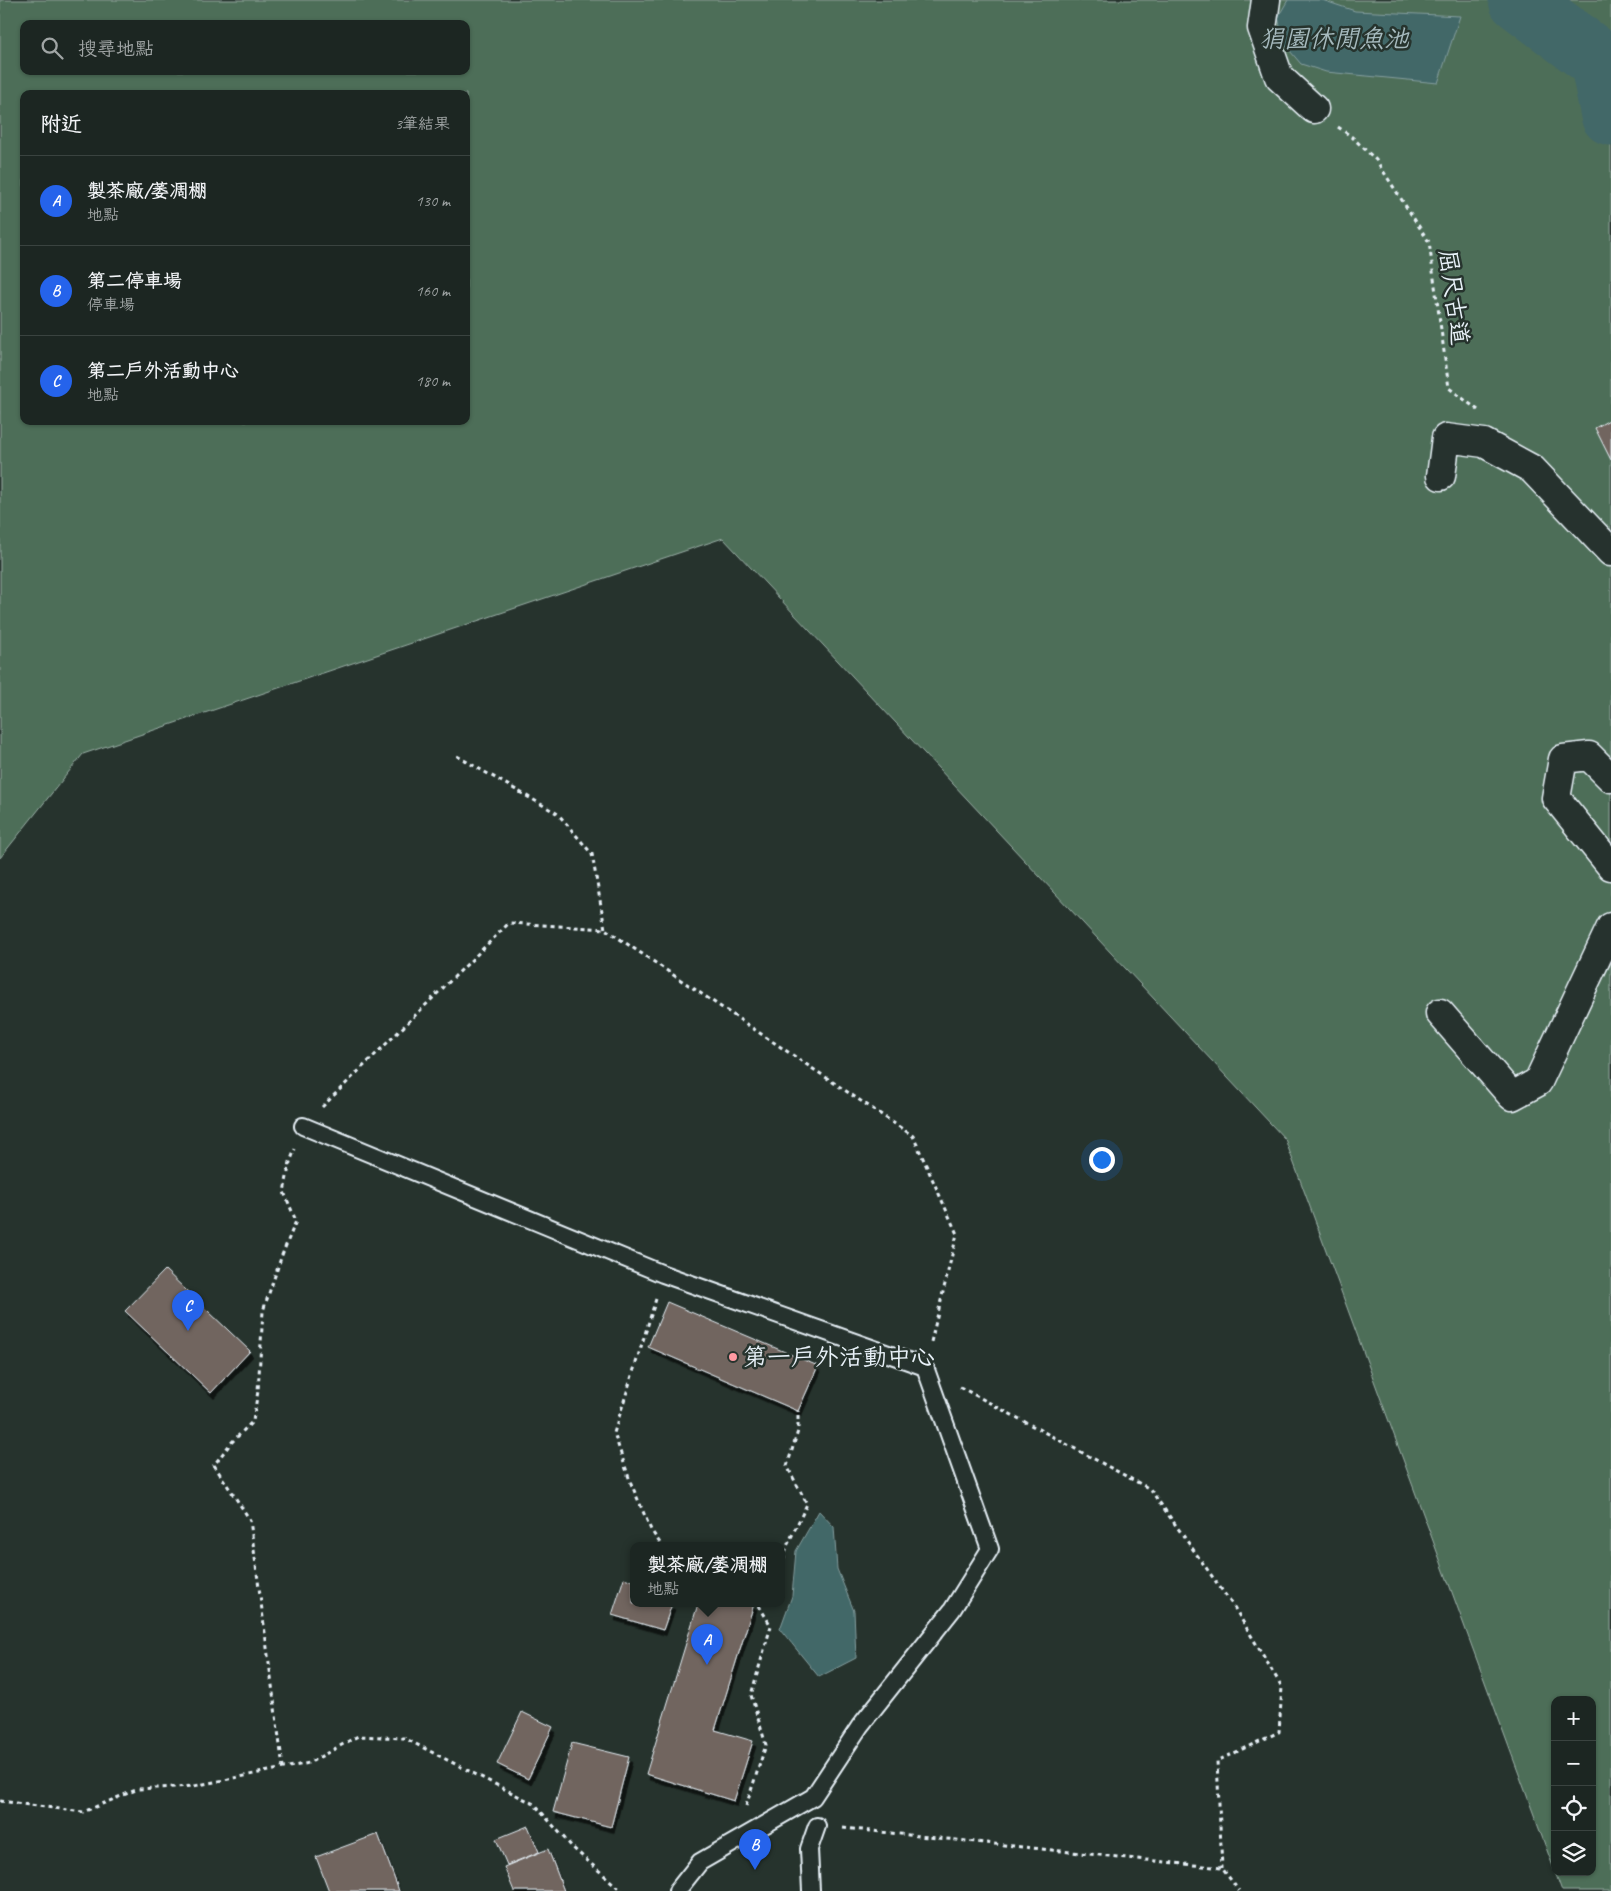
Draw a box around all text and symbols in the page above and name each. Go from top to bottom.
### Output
search box [20,20,470,75]
water label: 狷園休閒魚池 [1259,23,1410,55]
icon: search [38,34,66,62]
text: 搜尋地點 [78,37,154,61]
text: 附近 [40,111,82,137]
text: 3筆結果 [395,114,450,134]
text: 製茶廠/萎凋棚 [87,179,207,203]
text: A [52,191,60,211]
text: 130 m [416,191,450,211]
text: 地點 [87,205,119,225]
street label: 屈尺古道 [1432,247,1476,347]
text: 第二停車場 [87,269,182,293]
text: B [52,281,60,301]
text: 160 m [416,281,450,301]
text: 停車場 [87,295,135,315]
text: 第二戶外活動中心 [87,359,239,383]
text: C [52,371,60,391]
text: 180 m [416,371,450,391]
text: 地點 [87,385,119,405]
your location [1089,1147,1115,1173]
pin: C [172,1290,204,1331]
place label: 第一戶外活動中心 [743,1342,935,1372]
marker: 第一戶外活動中心 [727,1351,739,1363]
popup [630,1542,785,1607]
text: 製茶廠/萎凋棚 [647,1553,768,1577]
text: 地點 [647,1579,679,1599]
pin: A [691,1624,723,1665]
map controls [1551,1696,1596,1876]
button: + [1551,1696,1596,1741]
button: − [1551,1741,1596,1786]
button: locate [1551,1786,1596,1831]
pin: B [739,1829,771,1870]
button: layers [1551,1831,1596,1876]

